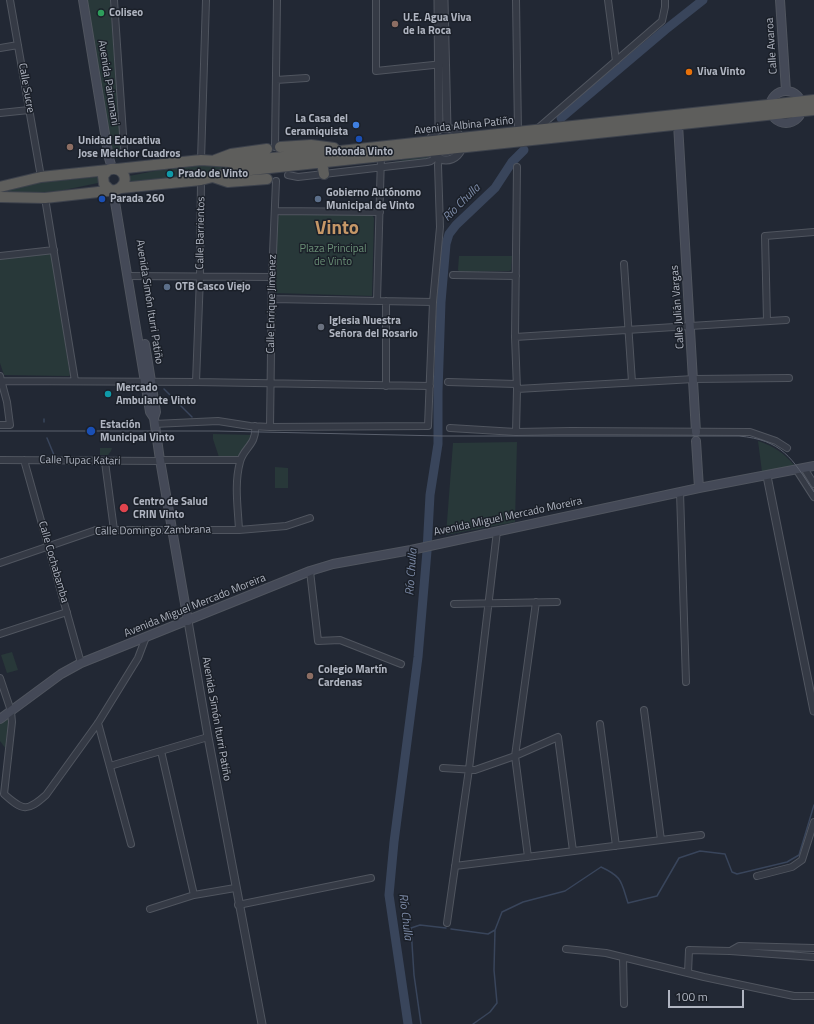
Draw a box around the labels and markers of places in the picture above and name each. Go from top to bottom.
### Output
place label: Coliseo [109,6,143,20]
marker: Coliseo [96,8,106,18]
place label: U.E. Agua Viva de la Roca [403,11,471,37]
marker: U.E. Agua Viva de la Roca [390,19,400,29]
place label: Viva Vinto [697,65,745,79]
marker: Viva Vinto [684,67,694,77]
place label: La Casa del Ceramiquista [285,112,348,138]
marker: La Casa del Ceramiquista [351,120,361,130]
place label: Unidad Educativa Jose Melchor Cuadros [78,134,180,160]
marker: Rotonda Vinto [354,134,364,144]
marker: Unidad Educativa Jose Melchor Cuadros [65,142,75,152]
place label: Rotonda Vinto [325,145,393,159]
place label: Prado de Vinto [178,167,248,181]
marker: Prado de Vinto [165,169,175,179]
place label: Gobierno Autónomo Municipal de Vinto [326,186,421,212]
place label: Parada 260 [110,192,164,206]
marker: Parada 260 [97,194,107,204]
marker: Gobierno Autónomo Municipal de Vinto [313,194,323,204]
place label: OTB Casco Viejo [175,280,251,294]
marker: OTB Casco Viejo [162,282,172,292]
place label: Iglesia Nuestra Señora del Rosario [329,314,418,340]
marker: Iglesia Nuestra Señora del Rosario [316,322,326,332]
place label: Mercado Ambulante Vinto [116,381,196,407]
marker: Mercado Ambulante Vinto [103,389,113,399]
place label: Estación Municipal Vinto [100,418,175,444]
marker: Estación Municipal Vinto [85,425,97,437]
place label: Centro de Salud CRIN Vinto [133,495,208,521]
marker: Centro de Salud CRIN Vinto [118,502,130,514]
place label: Colegio Martín Cardenas [318,663,387,689]
marker: Colegio Martín Cardenas [305,671,315,681]

